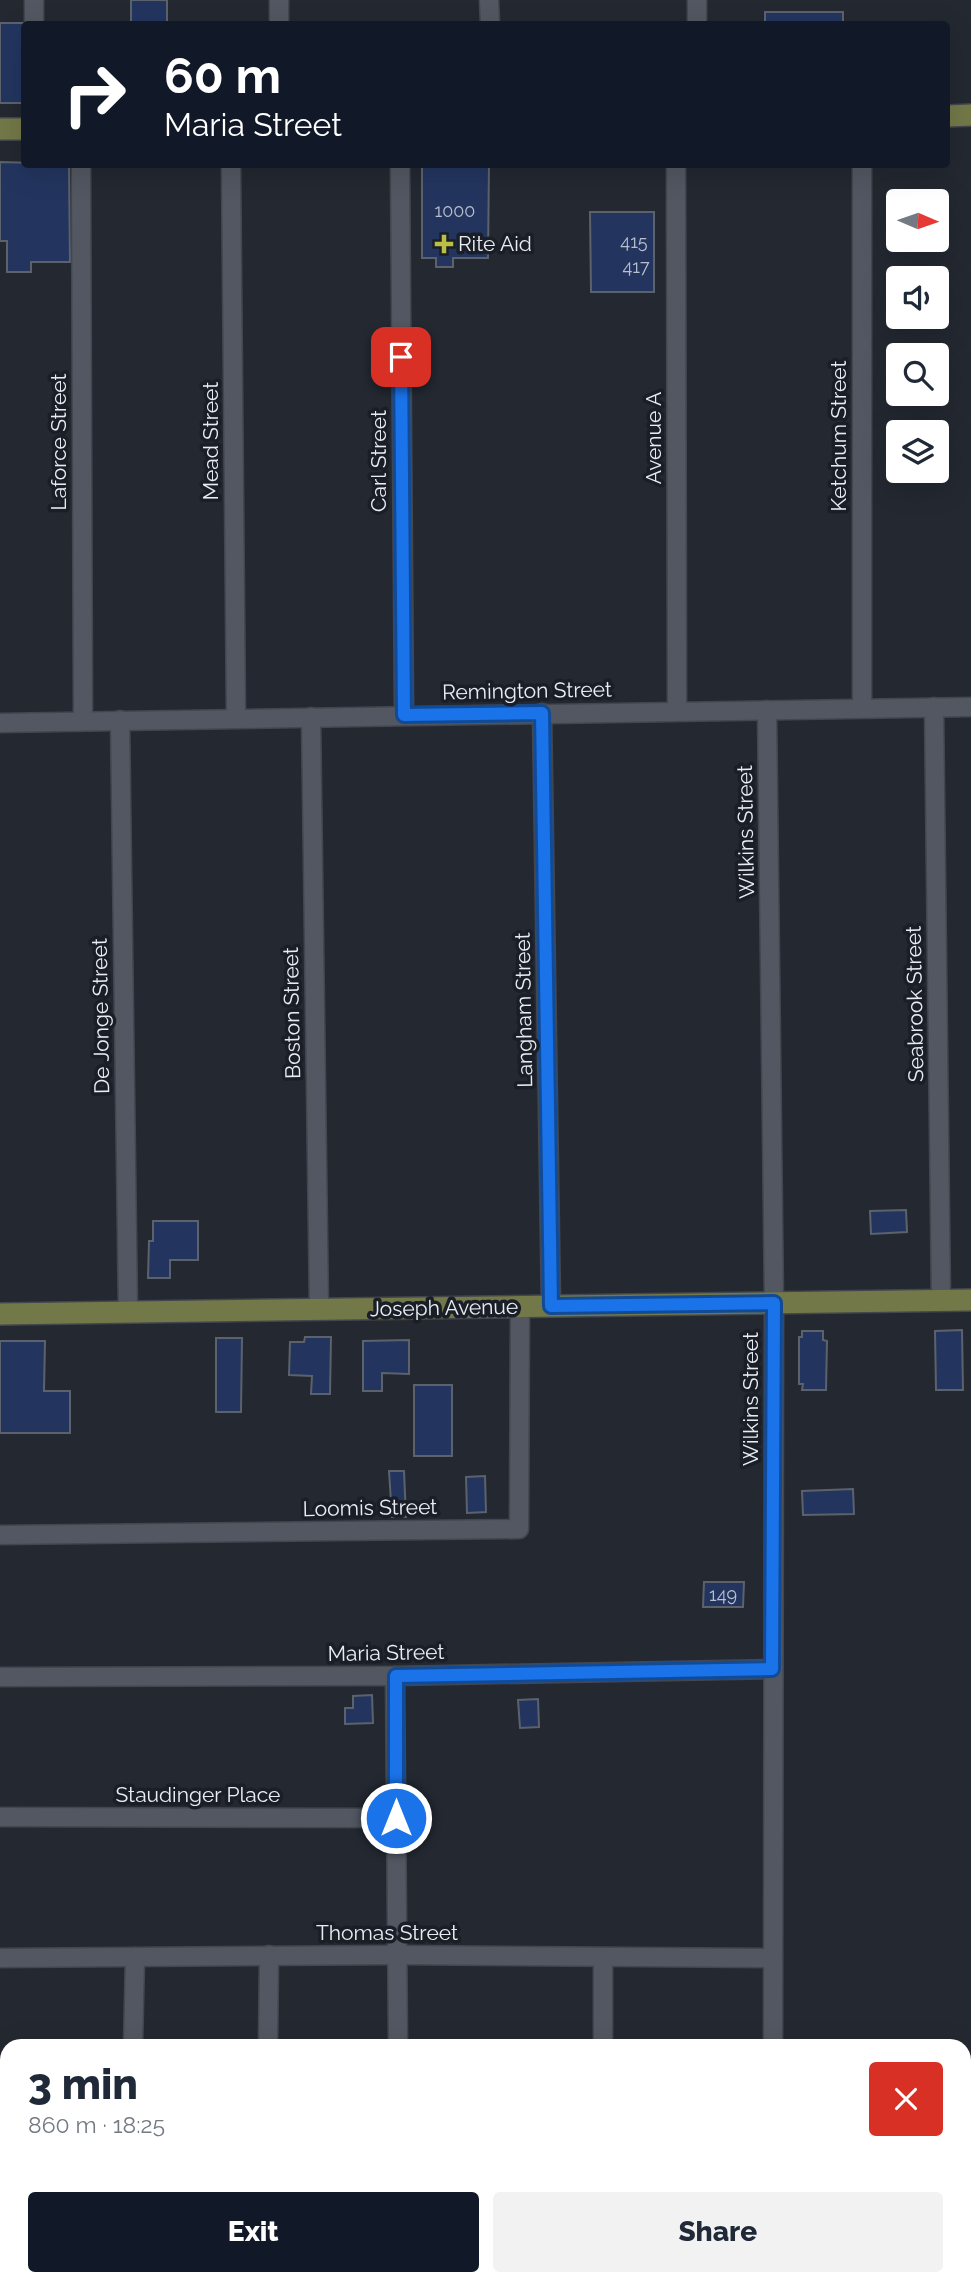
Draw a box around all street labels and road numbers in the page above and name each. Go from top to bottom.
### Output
street label: Ketchum Street [826,360,851,512]
street label: Laforce Street [46,373,71,511]
street label: Mead Street [198,382,223,500]
street label: Avenue A [641,392,666,484]
street label: Carl Street [366,410,391,512]
street label: Remington Street [442,677,612,704]
street label: Wilkins Street [732,765,759,899]
street label: Seabrook Street [901,926,928,1082]
street label: Langham Street [510,932,537,1088]
street label: De Jonge Street [87,938,114,1094]
street label: Boston Street [278,947,305,1079]
street label: Joseph Avenue [370,1294,518,1321]
street label: Wilkins Street [738,1332,763,1466]
street label: Loomis Street [302,1494,437,1521]
street label: Maria Street [327,1639,445,1666]
street label: Staudinger Place [116,1782,280,1807]
street label: Thomas Street [316,1920,458,1945]

